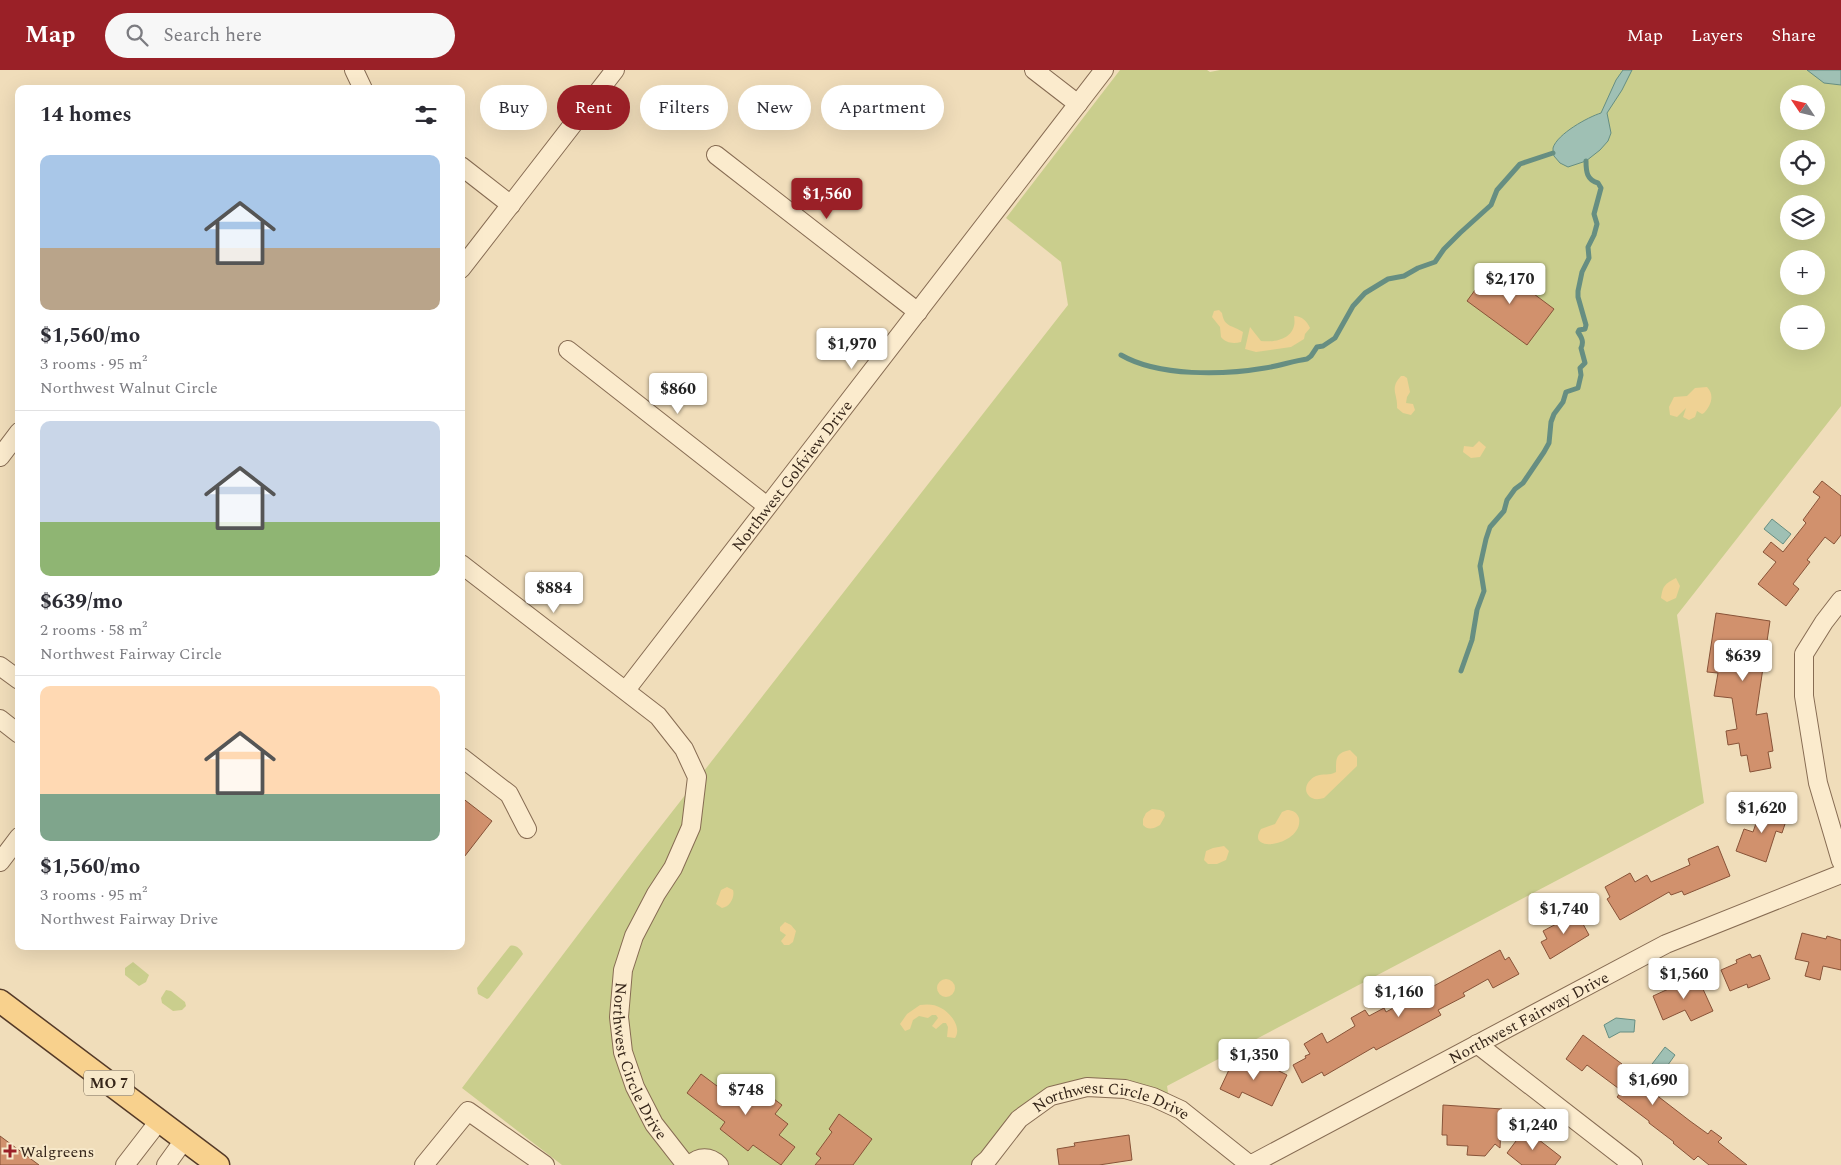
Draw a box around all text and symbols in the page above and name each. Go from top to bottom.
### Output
search box [105,13,455,58]
text: Map [25,17,75,53]
icon: search [123,21,151,49]
text: Search here [163,21,262,50]
text: Map [1627,22,1663,49]
text: Layers [1691,22,1743,49]
text: Share [1771,22,1816,49]
chip: Buy [480,85,547,130]
chip: Rent [557,85,630,130]
chip: Filters [640,85,728,130]
chip: New [738,85,811,130]
chip: Apartment [821,85,944,130]
north arrow [1780,85,1825,130]
map controls [1780,85,1825,350]
text: 14 homes [40,99,132,131]
icon: filters [412,101,440,129]
button: locate [1780,140,1825,185]
pin: $1,560 [786,178,868,220]
text: $1,560 [802,182,852,206]
icon: home [195,188,285,278]
button: layers [1780,195,1825,240]
button: + [1780,250,1825,295]
pin: $2,170 [1469,262,1551,305]
text: $2,170 [1485,267,1535,291]
button: − [1780,305,1825,350]
text: $1,560/mo [40,320,140,352]
pin: $1,970 [811,328,893,370]
text: $1,970 [827,332,877,356]
text: 3 rooms · 95 m² [40,352,147,376]
pin: $860 [648,372,708,415]
text: Northwest Walnut Circle [40,376,218,400]
text: $860 [660,377,696,401]
street label: Northwest Golfview Drive [726,395,858,557]
icon: home [195,453,285,543]
pin: $884 [524,572,584,614]
text: $884 [536,576,572,600]
text: $639/mo [40,586,123,618]
text: 2 rooms · 58 m² [40,618,147,642]
pin: $639 [1713,640,1773,682]
text: Northwest Fairway Circle [40,642,222,666]
text: $639 [1725,644,1761,668]
icon: home [195,718,285,808]
pin: $1,620 [1721,792,1803,834]
text: $1,620 [1737,796,1787,820]
text: $1,560/mo [40,851,140,883]
text: 3 rooms · 95 m² [40,883,147,907]
pin: $1,740 [1523,892,1605,935]
text: $1,740 [1539,897,1589,921]
text: Northwest Fairway Drive [40,907,218,931]
pin: $1,560 [1643,958,1725,1000]
text: $1,560 [1659,962,1709,986]
street label: Northwest Fairway Drive [1445,965,1613,1070]
pin: $1,160 [1358,976,1440,1018]
text: $1,160 [1374,980,1424,1004]
street label: Northwest Circle Drive [606,981,673,1145]
pin: $1,350 [1213,1038,1295,1081]
text: $1,350 [1229,1043,1279,1067]
pin: $1,690 [1612,1064,1694,1106]
text: $1,690 [1628,1068,1678,1092]
road number: MO 7 [84,1070,134,1096]
pin: $748 [716,1074,776,1116]
text: Northwest Circle Drive [1028,1076,1195,1126]
text: $748 [728,1078,764,1102]
street label: Northwest Circle Drive [1028,1103,1194,1131]
pin: $1,240 [1492,1108,1574,1151]
text: $1,240 [1508,1113,1558,1137]
place label: Walgreens [20,1140,94,1164]
marker: Walgreens [4,1145,16,1157]

